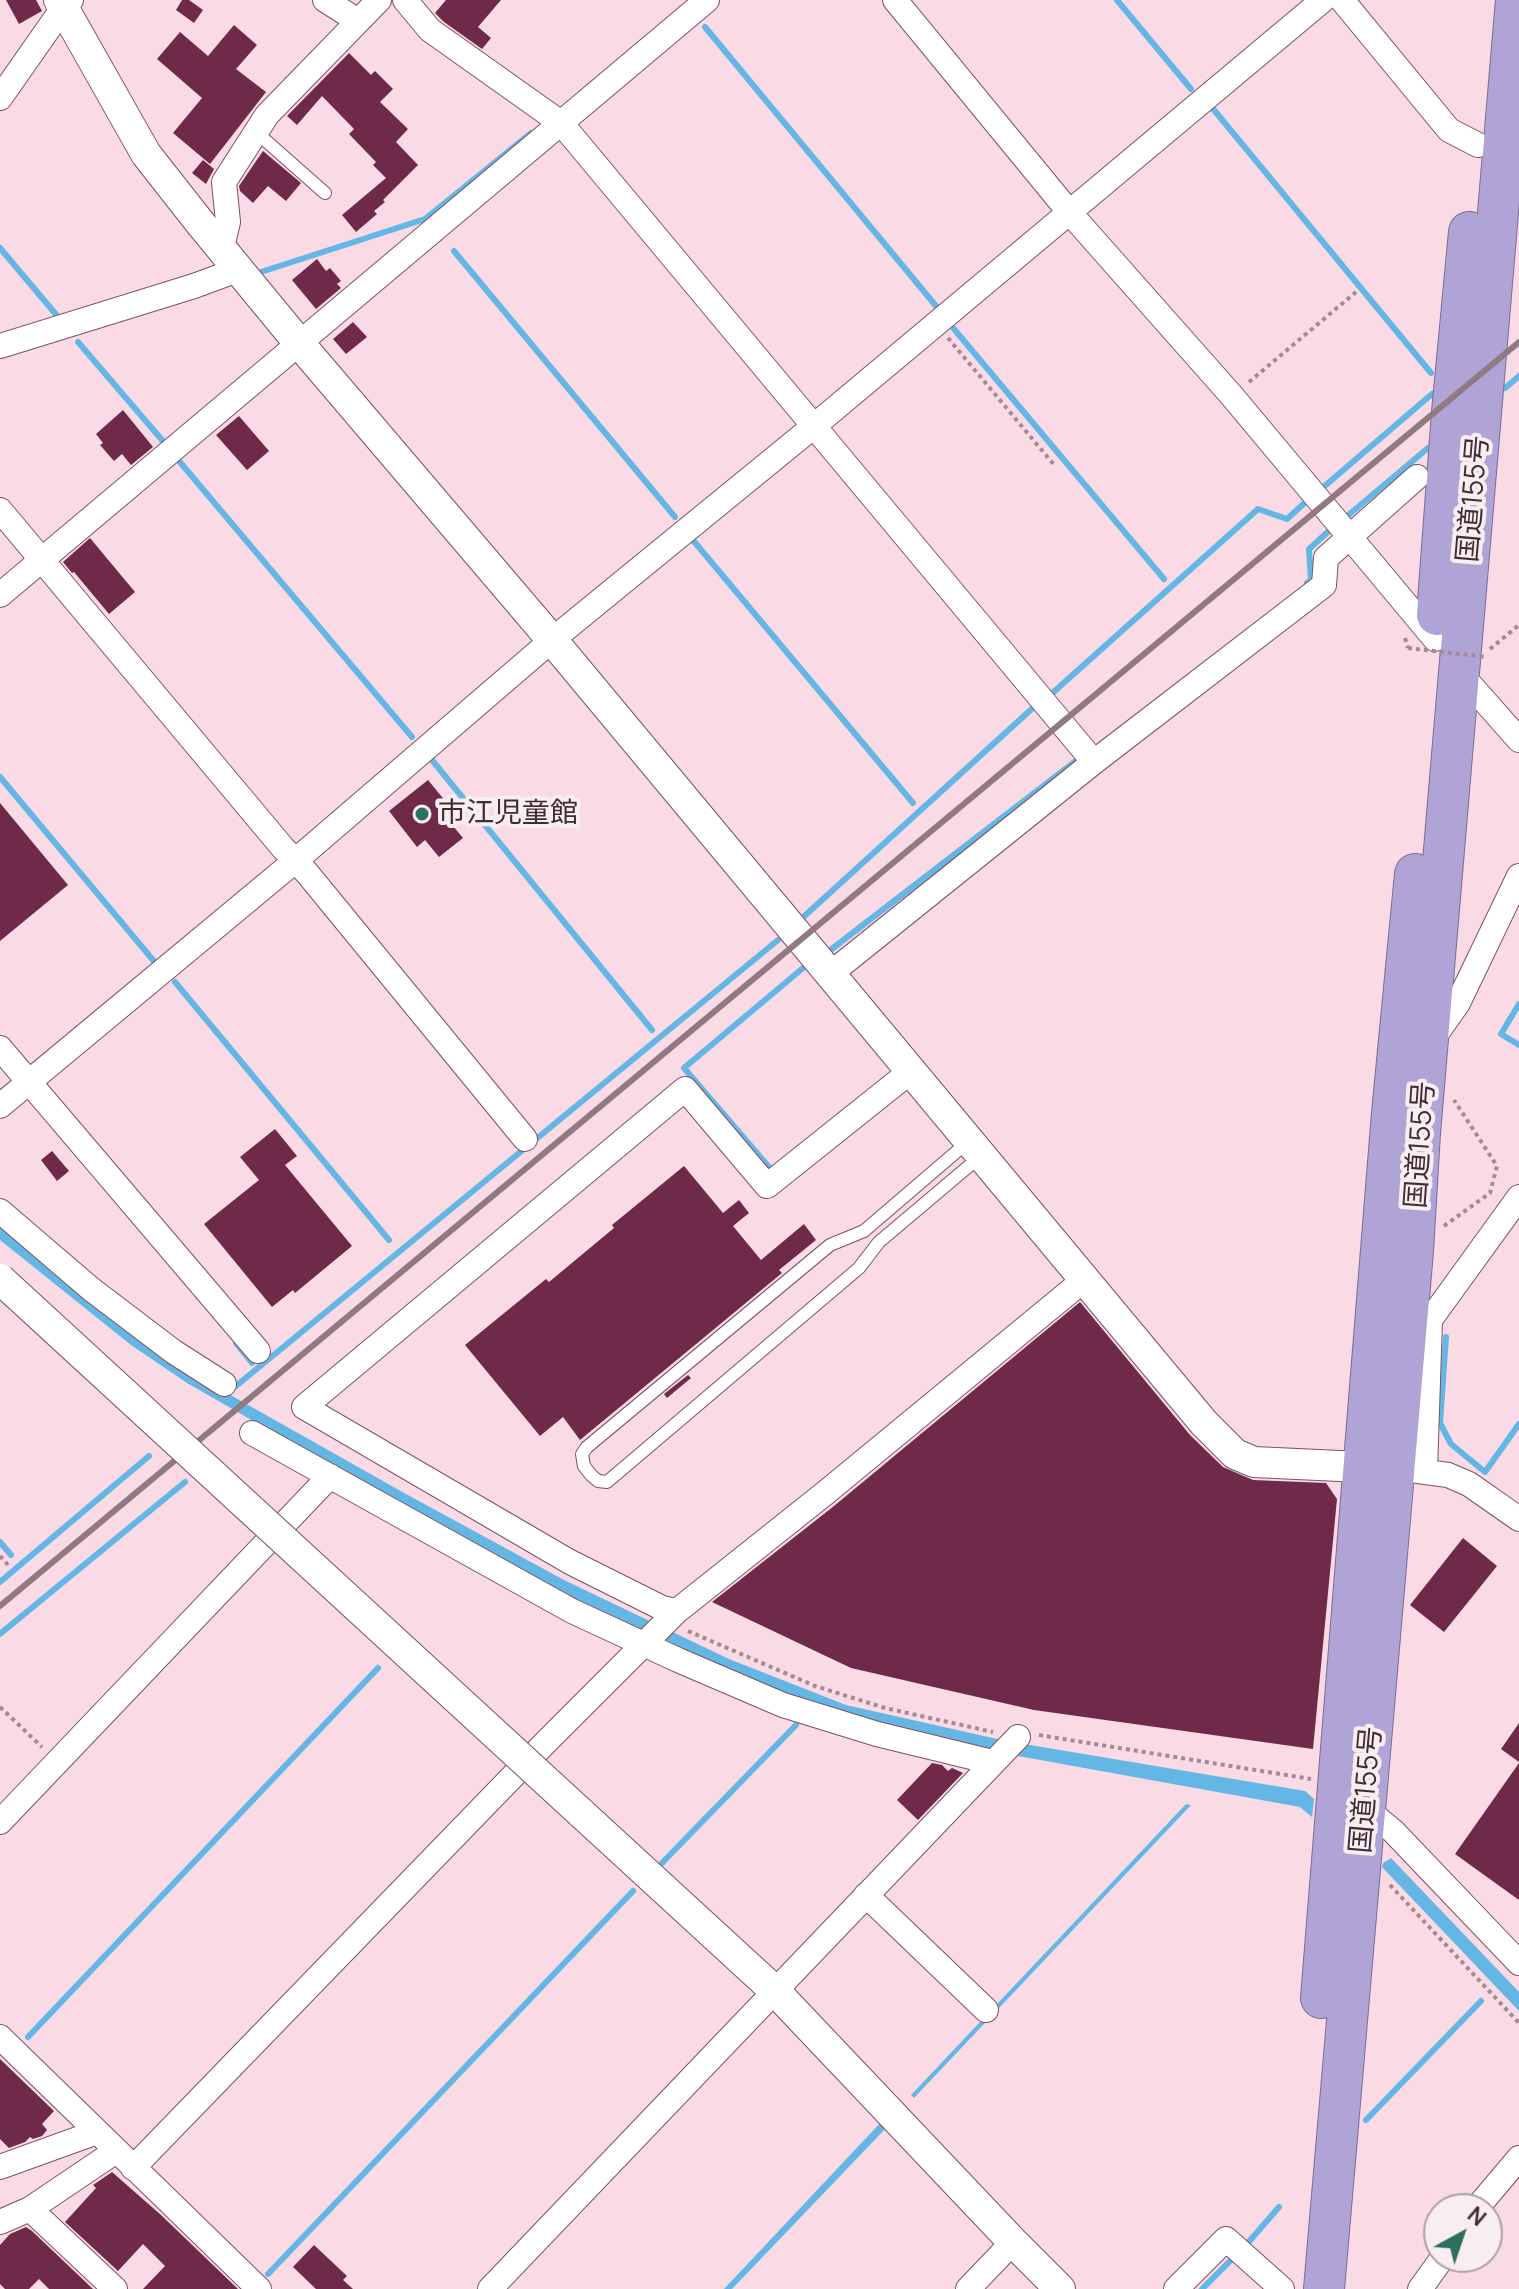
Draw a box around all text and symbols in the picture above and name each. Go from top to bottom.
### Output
street label: 国道155号 [1452,434,1496,564]
place label: 市江児童館 [438,797,578,831]
marker: 市江児童館 [413,805,431,823]
street label: 国道155号 [1400,1080,1442,1210]
street label: 国道155号 [1345,1725,1389,1855]
north arrow [1423,2193,1503,2273]
text: N [1461,2200,1493,2233]

